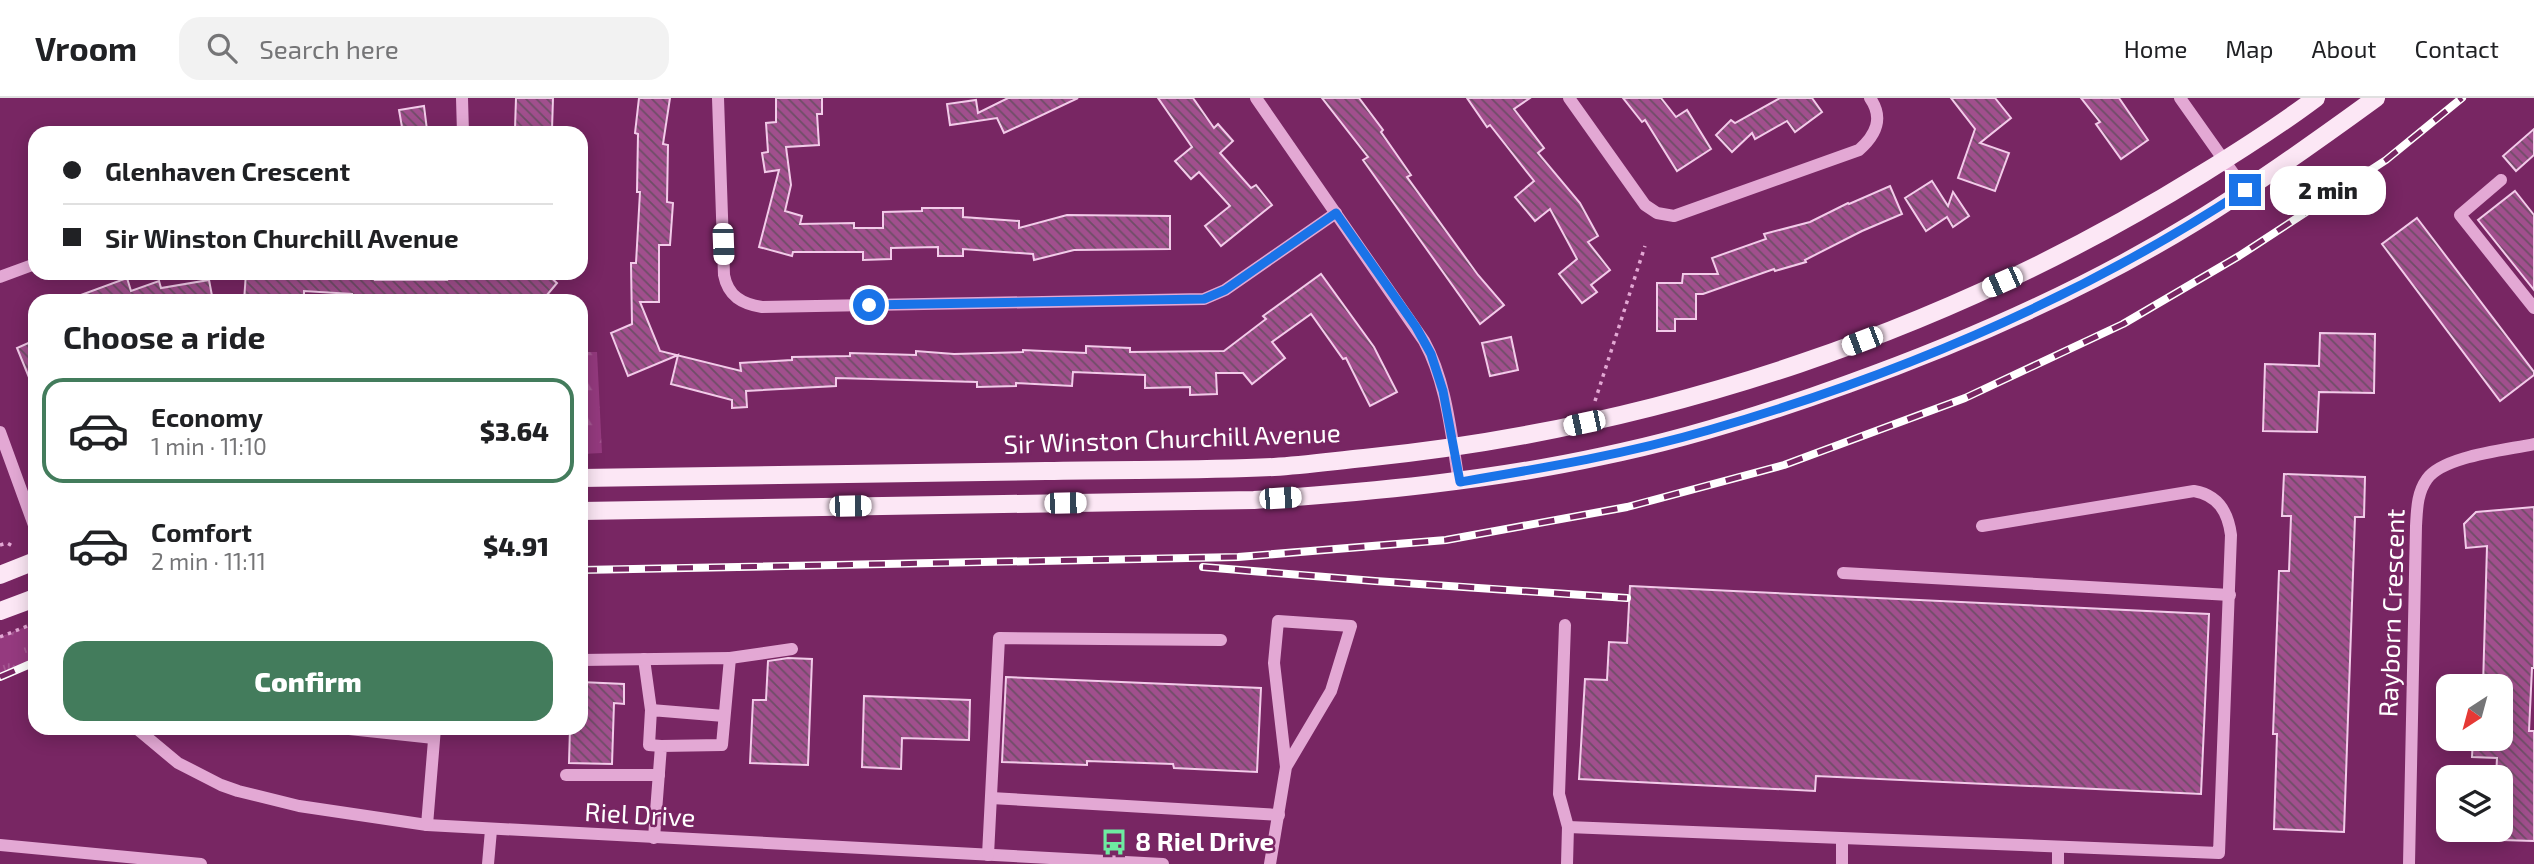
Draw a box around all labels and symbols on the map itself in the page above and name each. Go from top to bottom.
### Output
callout: 2 min [2270,166,2385,214]
route end [2229,174,2261,206]
car [712,223,735,265]
car [1979,264,2026,300]
route start [853,289,885,321]
car [1839,324,1886,358]
car [1562,408,1607,438]
street label: Sir Winston Churchill Avenue [1003,416,1341,459]
car [1259,486,1302,510]
car [1044,492,1087,514]
car [829,495,872,517]
street label: Rayborn Crescent [2371,508,2410,718]
north arrow [2436,674,2513,751]
street label: Riel Drive [584,795,696,832]
place label: 8 Riel Drive [1135,825,1274,856]
bus stop icon: 8 Riel Drive [1099,827,1129,857]

